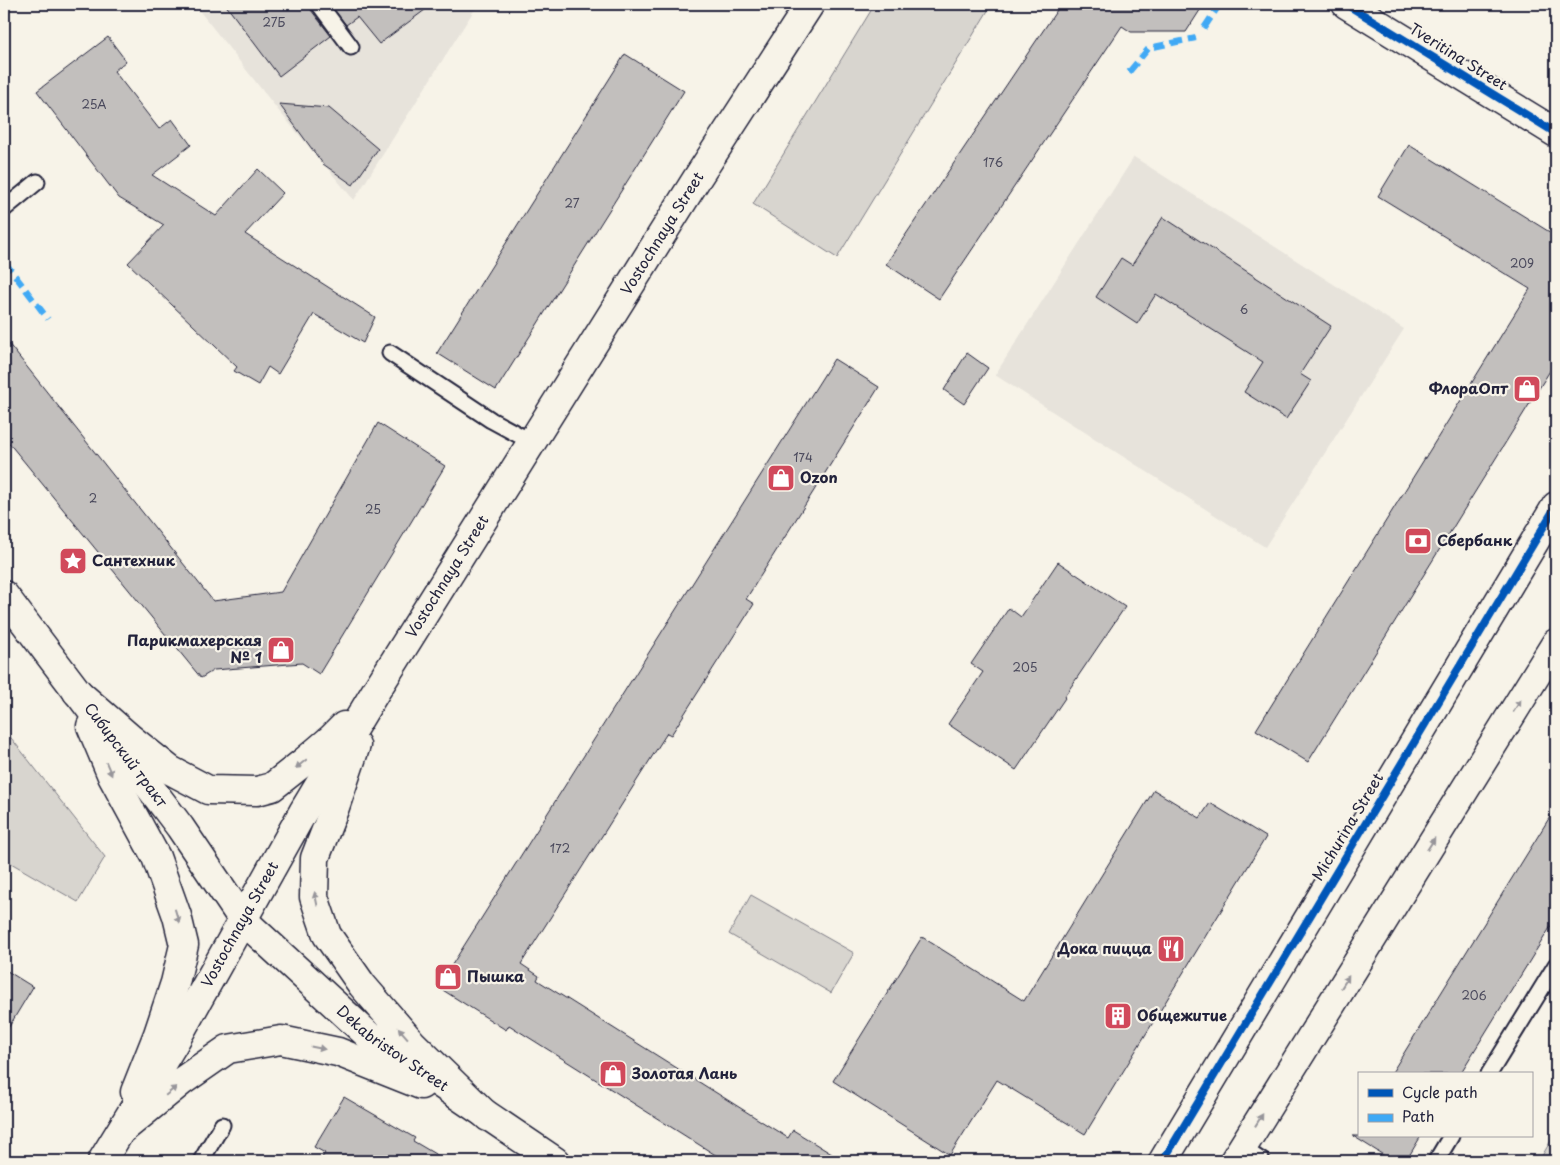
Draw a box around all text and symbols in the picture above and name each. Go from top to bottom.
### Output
house number: 27Б [263,13,286,31]
street label: Tveritina Street [1405,16,1512,95]
house number: 25А [81,95,107,113]
house number: 176 [983,153,1003,171]
street label: Vostochnaya Street [614,167,708,299]
house number: 27 [565,194,580,212]
house number: 209 [1510,254,1534,272]
house number: 6 [1240,300,1248,318]
shop icon: ФлораОпт [1512,374,1542,404]
place label: ФлораОпт [1429,376,1509,399]
house number: 174 [793,448,813,466]
shop icon: Ozon [766,463,796,493]
place label: Ozon [800,465,838,488]
house number: 2 [89,489,97,507]
house number: 25 [365,500,381,518]
street label: Vostochnaya Street [399,510,493,642]
bank icon: Сбербанк [1403,526,1433,556]
place label: Сбербанк [1437,528,1513,551]
place icon: Сантехник [58,546,88,576]
place label: Сантехник [92,548,175,571]
place label: Парикмахерская № 1 [127,628,262,668]
shop icon: Парикмахерская № 1 [266,635,296,665]
house number: 205 [1013,658,1037,676]
street label: Сибирский тракт [79,697,174,812]
one-way arrow [1512,699,1522,712]
one-way arrow [295,759,308,770]
one-way arrow [105,762,113,777]
street label: Michurina Street [1305,768,1388,885]
one-way arrow [1426,837,1436,850]
house number: 172 [550,839,570,857]
street label: Vostochnaya Street [194,857,283,991]
one-way arrow [311,890,319,906]
one-way arrow [173,909,181,924]
restaurant icon: Дока пицца [1156,934,1186,964]
place label: Дока пицца [1057,936,1153,959]
shop icon: Пышка [433,962,463,992]
place label: Пышка [467,964,525,987]
one-way arrow [1341,975,1350,988]
house number: 206 [1461,986,1487,1004]
street label: Dekabristov Street [332,999,454,1096]
building icon: Общежитие [1103,1001,1133,1031]
place label: Общежитие [1137,1003,1227,1026]
one-way arrow [397,1028,409,1040]
one-way arrow [310,1044,326,1052]
shop icon: Золотая Лань [598,1059,628,1089]
place label: Золотая Лань [631,1061,737,1084]
legend [1358,1072,1532,1138]
text: Cycle path [1402,1080,1478,1103]
one-way arrow [164,1085,177,1096]
text: Path [1402,1104,1434,1127]
one-way arrow [1255,1113,1264,1126]

